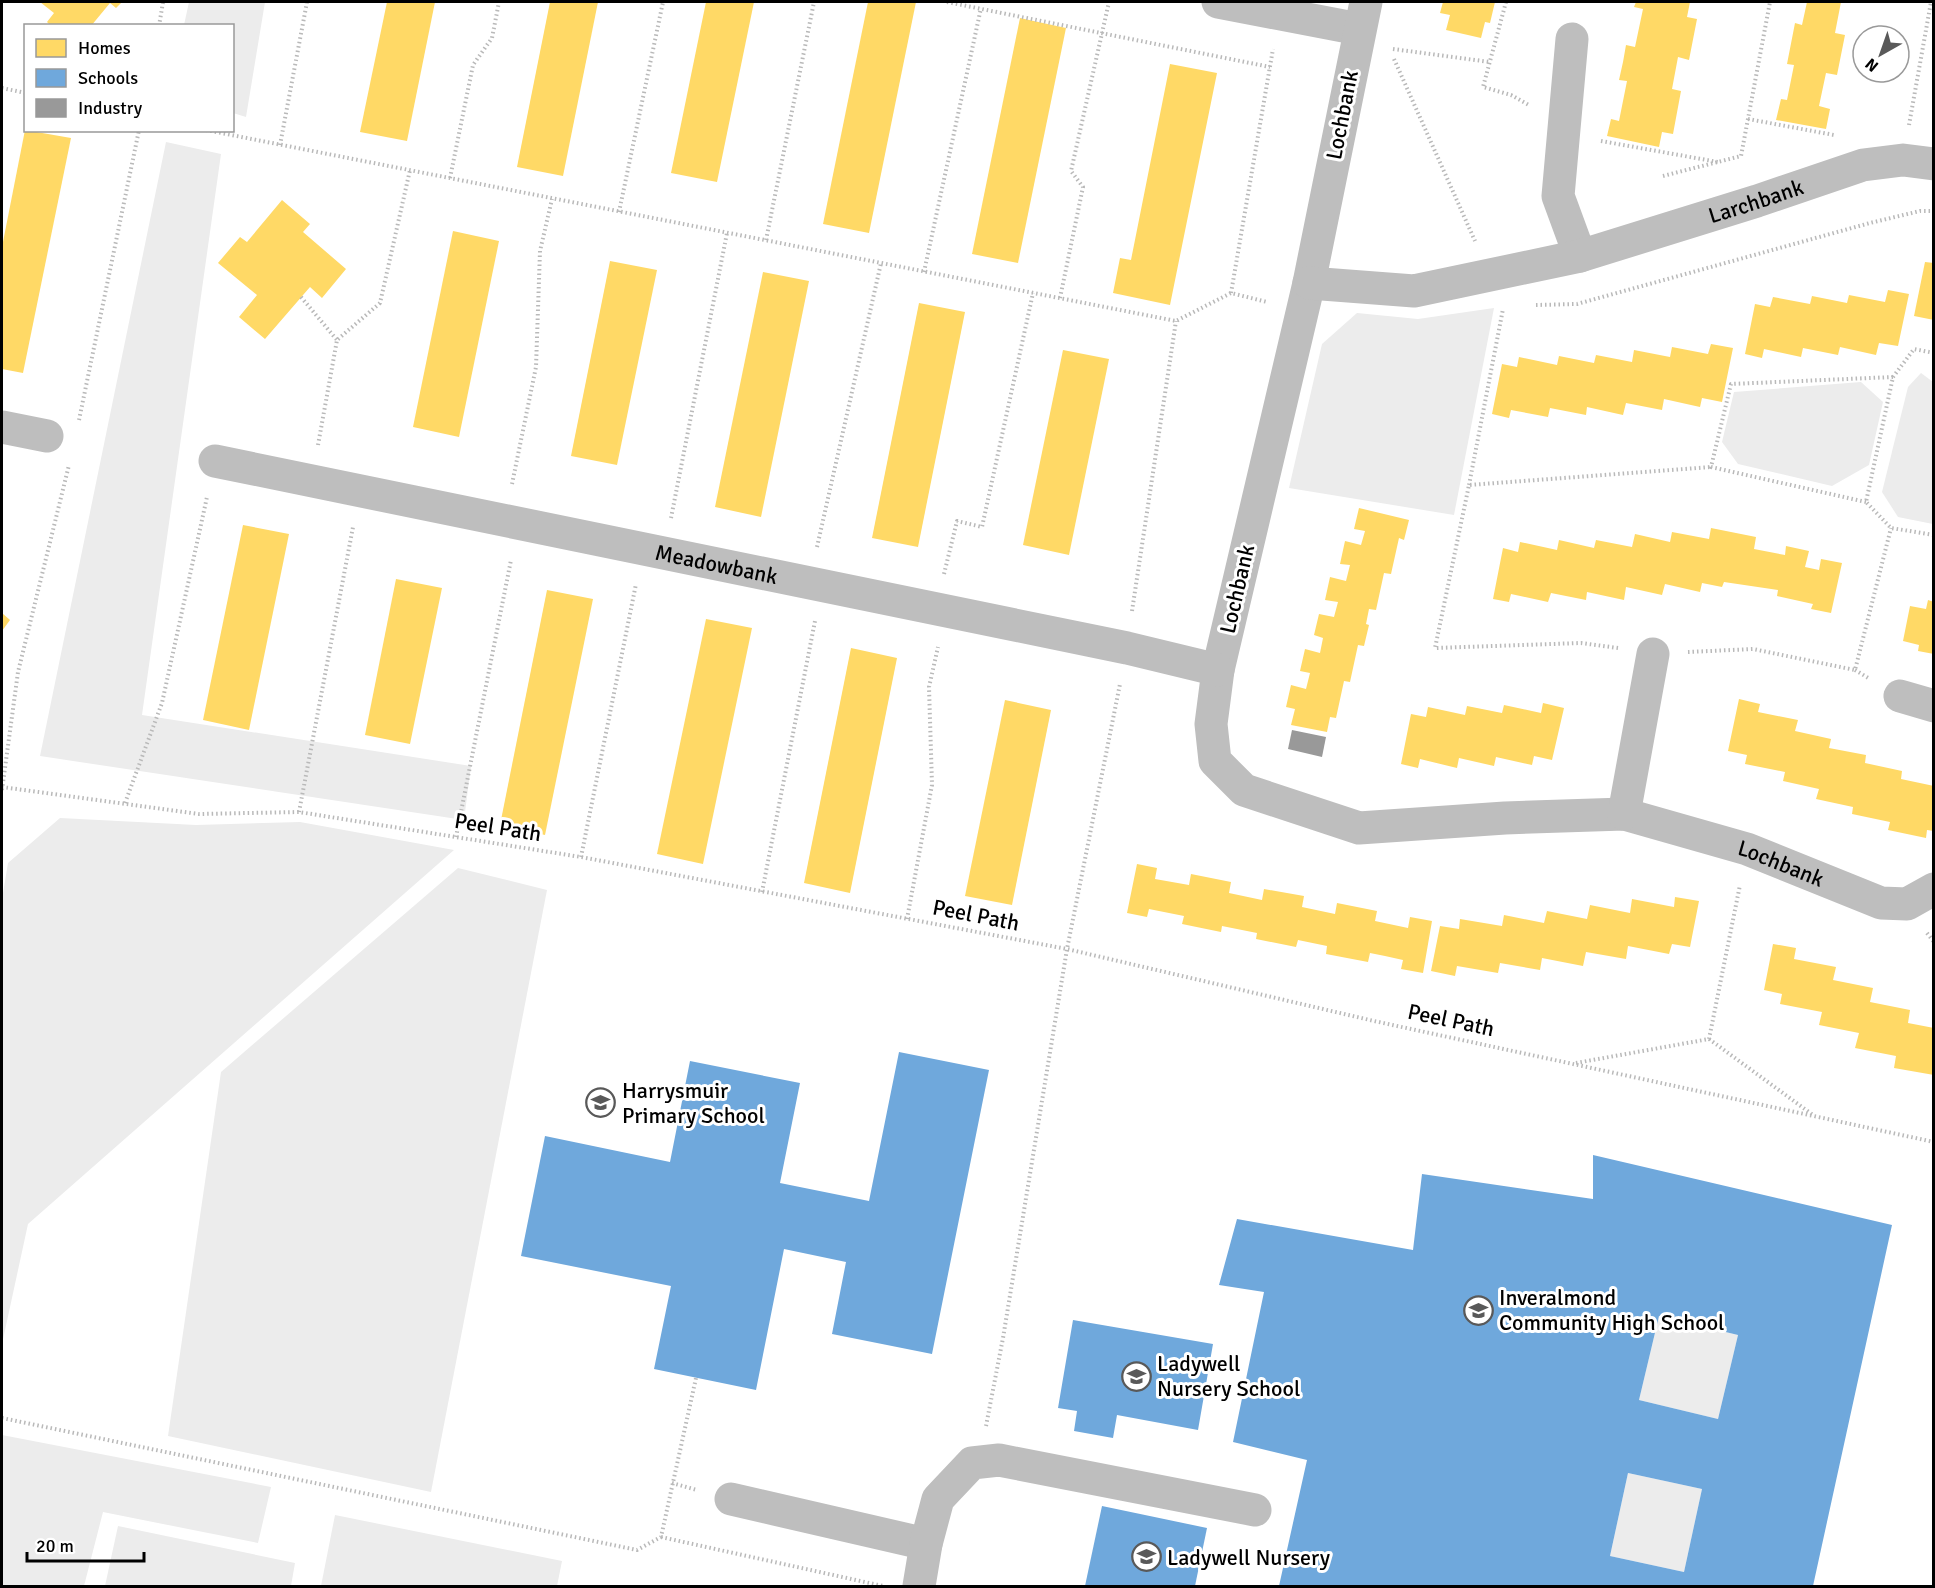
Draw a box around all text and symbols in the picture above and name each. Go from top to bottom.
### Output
legend [24,24,234,132]
north arrow [1851,24,1911,84]
text: Homes [78,37,131,59]
text: N [1861,53,1883,76]
text: Schools [78,67,138,89]
street label: Lochbank [1320,68,1364,162]
text: Industry [78,97,143,119]
street label: Larchbank [1705,173,1807,229]
street label: Meadowbank [653,538,780,590]
street label: Lochbank [1214,542,1260,636]
street label: Peel Path [453,807,543,847]
street label: Lochbank [1735,834,1828,892]
street label: Peel Path [930,893,1022,937]
street label: Peel Path [1405,998,1497,1042]
place label: Harrysmuir Primary School [622,1077,765,1129]
school or university icon: Harrysmuir Primary School [585,1087,617,1119]
place label: Inveralmond Community High School [1499,1284,1725,1336]
school or university icon: Inveralmond Community High School [1462,1294,1494,1326]
place label: Ladywell Nursery School [1157,1350,1300,1402]
school or university icon: Ladywell Nursery School [1120,1360,1152,1392]
scale bar [27,1525,144,1563]
text: 20 m [36,1535,74,1557]
school or university icon: Ladywell Nursery [1130,1541,1162,1573]
place label: Ladywell Nursery [1167,1544,1331,1571]

